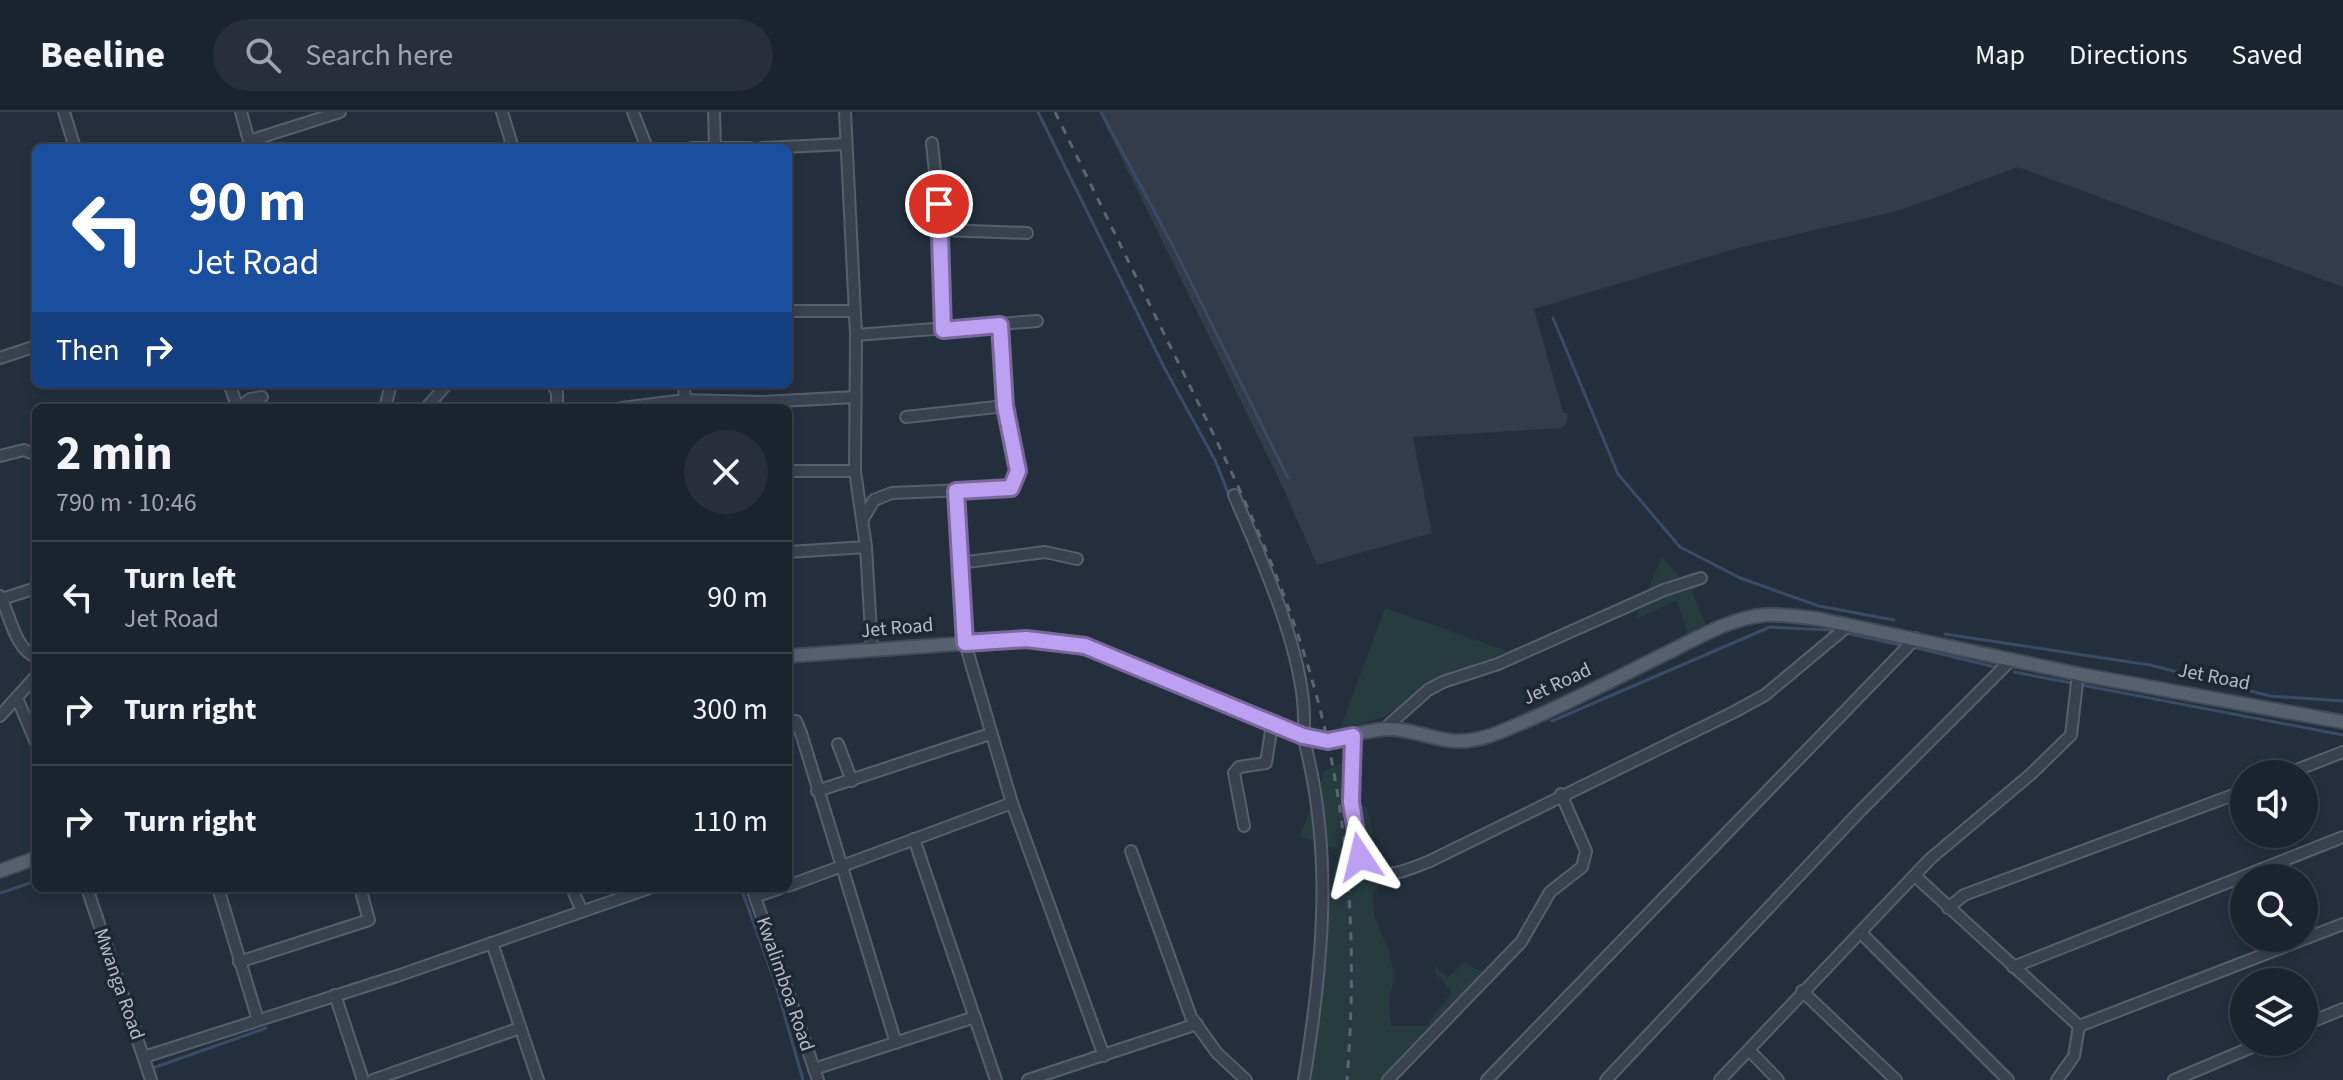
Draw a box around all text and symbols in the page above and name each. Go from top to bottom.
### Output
search box [213,19,773,91]
text: Beeline [40,28,165,82]
icon: search [241,33,285,77]
text: Search here [305,34,453,77]
text: Map [1975,35,2025,75]
text: Directions [2069,35,2188,75]
text: Saved [2232,35,2303,75]
text: 90 m [188,163,306,242]
pin [905,170,973,238]
icon: left [56,176,160,280]
icon: arrive [917,182,961,226]
text: Jet Road [188,237,319,288]
icon: right [136,328,180,372]
text: Then [56,329,120,372]
text: 2 min [56,420,173,488]
button: close [684,430,768,514]
text: 790 m · 10:46 [56,484,197,521]
text: Turn left [124,557,236,600]
icon: left [56,575,100,619]
text: 90 m [707,576,768,619]
text: Jet Road [124,600,219,637]
street label: Jet Road [859,611,935,645]
street label: Jet Road [1518,656,1596,712]
street label: Jet Road [2176,656,2252,698]
icon: right [56,687,100,731]
text: Turn right [124,688,256,731]
text: 300 m [692,688,768,731]
map controls [2230,760,2318,1056]
button: sound [2230,760,2318,848]
icon: right [56,799,100,843]
text: Turn right [124,800,256,843]
text: 110 m [692,800,768,843]
position arrow [1318,815,1402,899]
button: search [2230,864,2318,952]
street label: Kwalimboa Road [749,913,821,1055]
street label: Mwanga Road [87,924,151,1044]
button: layers [2230,968,2318,1056]

